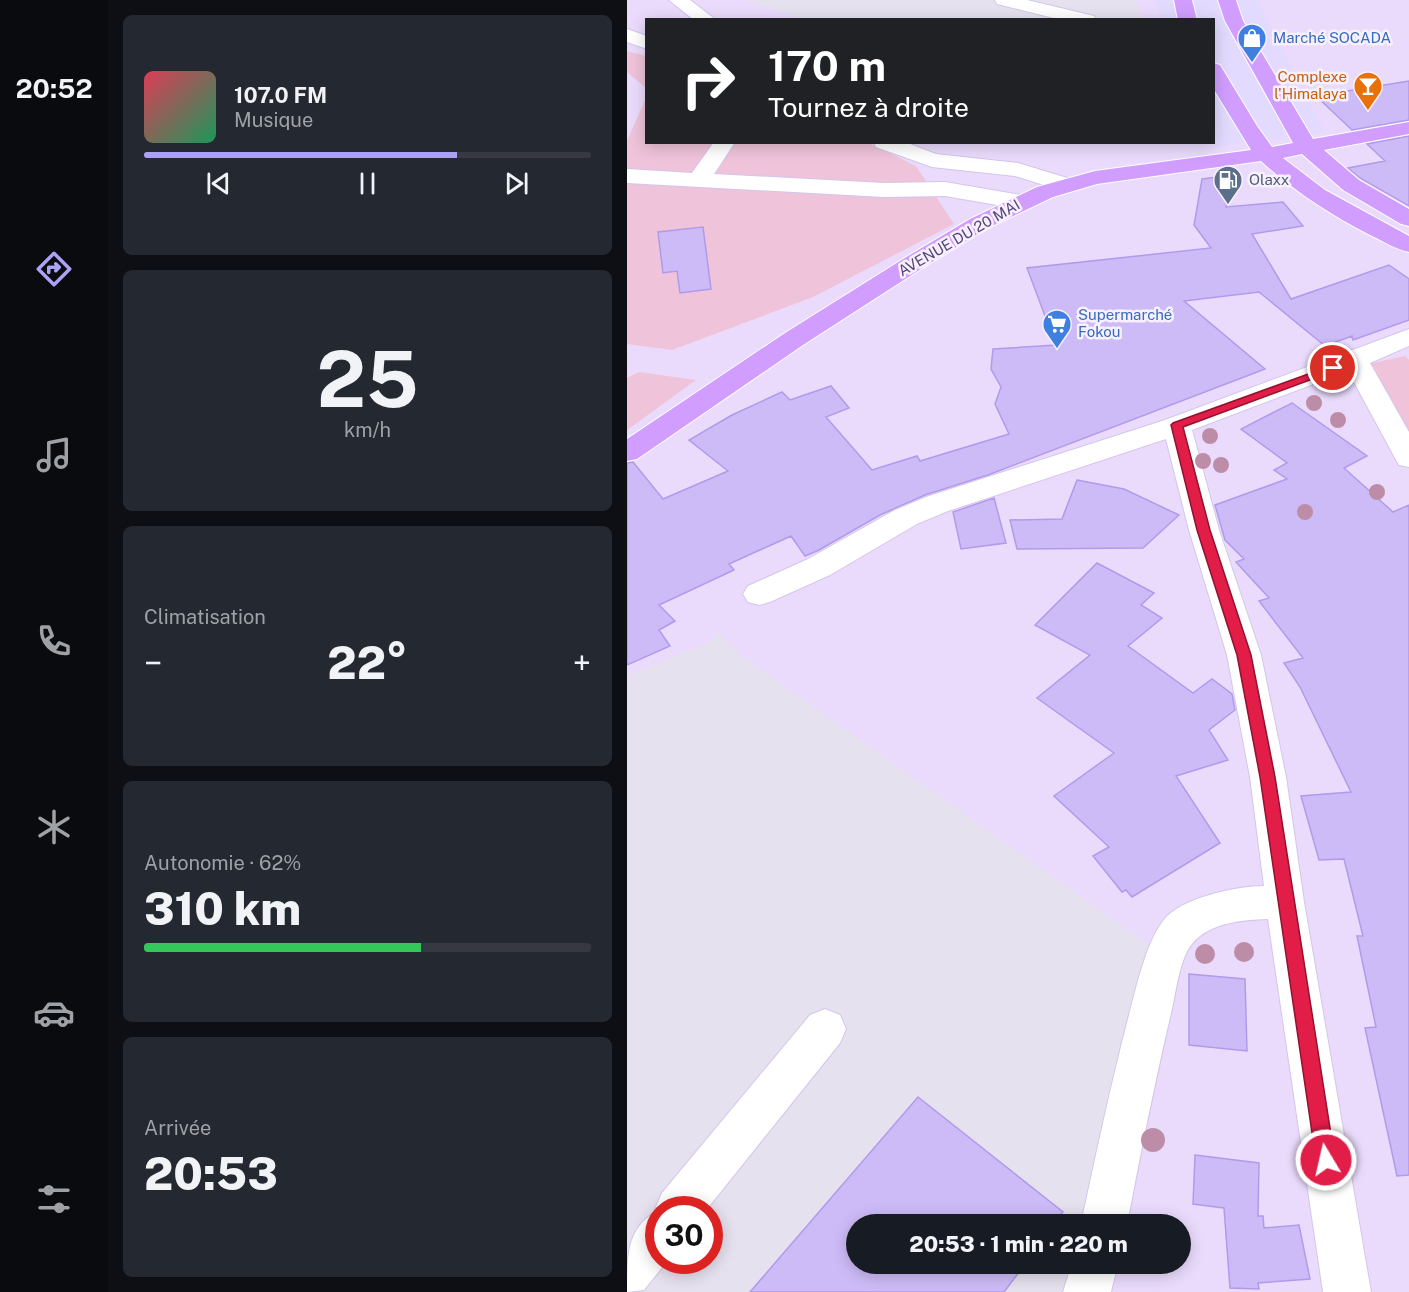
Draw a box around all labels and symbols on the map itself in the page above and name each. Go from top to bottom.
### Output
shop icon: Marché SOCADA [1236,22,1268,64]
place label: Marché SOCADA [1273,29,1392,46]
place label: Complexe l'Himalaya [1274,68,1347,102]
bar icon: Complexe l'Himalaya [1352,70,1384,112]
fuel station icon: Olaxx [1212,164,1244,206]
place label: Olaxx [1249,171,1289,188]
street label: AVENUE DU 20 MAI [895,196,1023,279]
place label: Supermarché Fokou [1078,306,1172,340]
supermarket icon: Supermarché Fokou [1041,308,1073,350]
pin [1307,342,1358,393]
position arrow [1294,1128,1358,1192]
speed limit sign: 30 [645,1196,723,1274]

